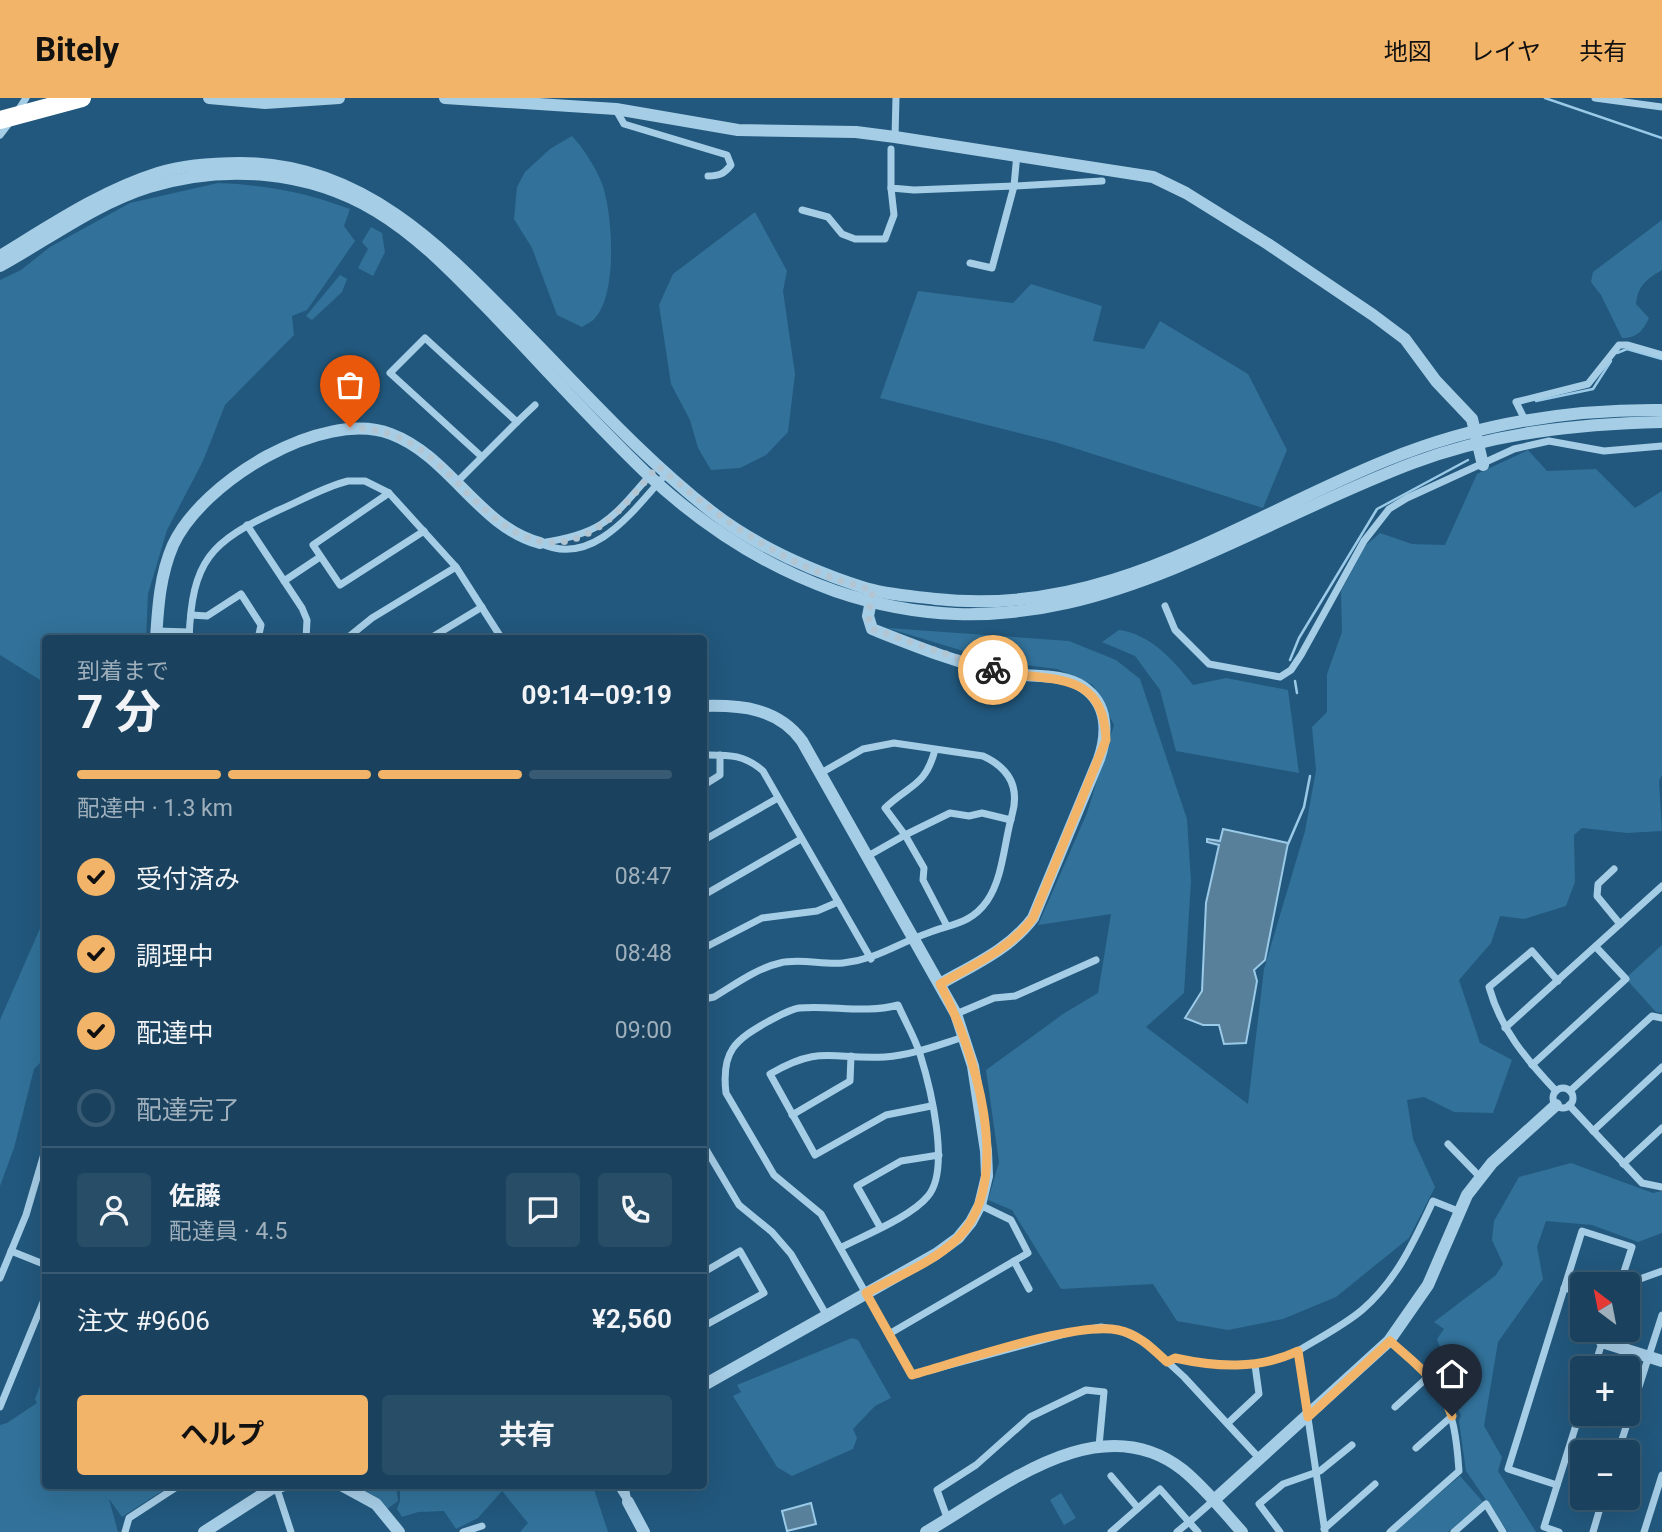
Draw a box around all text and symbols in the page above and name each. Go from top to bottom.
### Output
text: Bitely [35,30,119,69]
text: 地図 [1384,38,1432,66]
text: レイヤ [1470,38,1541,66]
text: 共有 [1579,38,1627,66]
pin [320,355,380,427]
icon: bag [331,366,369,404]
courier [958,635,1028,705]
icon: bike [974,651,1012,689]
text: 到着まで [77,658,169,685]
text: 09:14–09:19 [522,680,672,710]
text: 7 分 [77,685,161,739]
text: 配達中 · 1.3 km [77,795,233,822]
icon: check [77,858,115,896]
text: 08:47 [615,863,672,890]
text: 受付済み [136,864,240,894]
icon: check [77,935,115,973]
text: 08:48 [615,940,672,967]
text: 調理中 [136,941,214,971]
icon: check [77,1012,115,1050]
text: 09:00 [615,1017,672,1044]
text: 配達中 [136,1018,214,1048]
text: 配達完了 [136,1095,240,1125]
button: person [77,1173,151,1247]
button: chat [506,1173,580,1247]
button: phone [598,1173,672,1247]
text: 佐藤 [169,1181,221,1211]
text: 配達員 · 4.5 [169,1218,287,1245]
north arrow [1570,1272,1640,1342]
map controls [1570,1272,1640,1510]
text: ¥2,560 [592,1304,672,1334]
text: 注文 #9606 [77,1306,210,1336]
pin [1422,1344,1482,1416]
icon: home [1433,1355,1471,1393]
button: + [1570,1356,1640,1426]
button: ヘルプ [77,1395,368,1475]
button: 共有 [382,1395,672,1475]
button: − [1570,1440,1640,1510]

